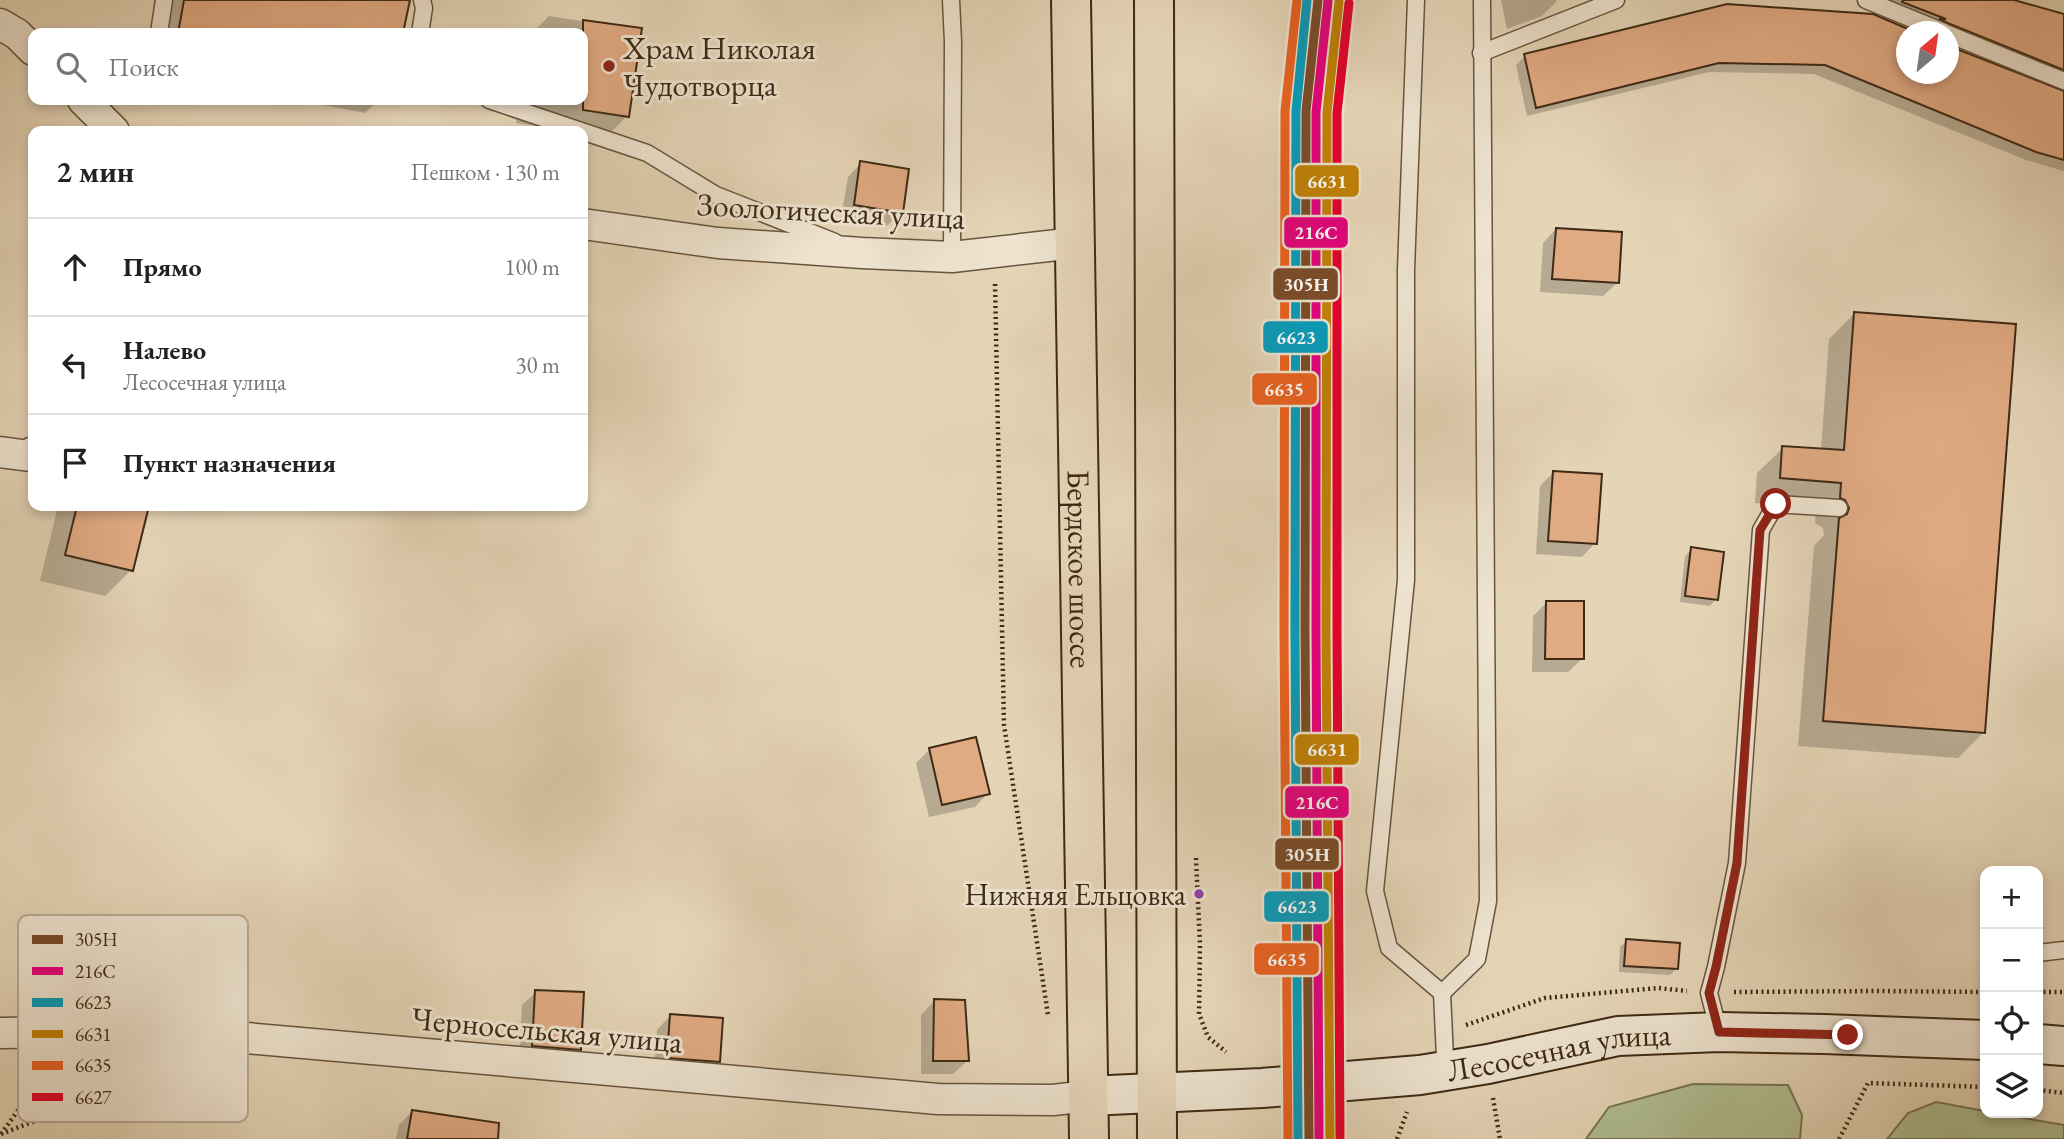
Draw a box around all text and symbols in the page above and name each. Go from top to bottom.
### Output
north arrow [1896,21,1959,84]
place label: Храм Николая Чудотворца [622,27,816,106]
search box [28,28,588,105]
icon: search [52,48,90,86]
text: Поиск [108,50,179,84]
marker: Храм Николая Чудотворца [601,58,617,74]
text: 2 мин [56,152,134,191]
text: Пешком · 130 m [411,157,560,187]
line badge: 6631 [1294,164,1360,198]
text: 6631 [1307,169,1347,194]
street label: Зоологическая улица [696,183,966,239]
line badge: 216С [1283,216,1349,249]
text: 216С [1294,220,1338,245]
icon: ahead [56,248,94,286]
text: Прямо [123,250,202,284]
text: 100 m [504,252,560,282]
line badge: 305Н [1272,267,1339,301]
text: 305Н [1283,272,1329,297]
line badge: 6623 [1262,320,1329,354]
text: 6623 [1276,325,1316,350]
text: Налево [123,333,206,367]
icon: left [56,346,94,384]
text: 30 m [515,350,560,380]
text: Лесосечная улица [123,367,286,397]
line badge: 6635 [1251,372,1318,406]
text: 6635 [1264,377,1304,402]
icon: arrive [56,444,94,482]
text: Пункт назначения [123,446,336,480]
street label: Бердское шоссе [1057,469,1103,669]
route start [1760,488,1791,519]
line badge: 6631 [1294,733,1360,766]
text: 6631 [1307,737,1347,762]
line badge: 216С [1284,785,1350,819]
text: 216С [1295,790,1339,815]
line badge: 305Н [1274,837,1340,871]
text: 305Н [1284,842,1330,867]
map controls [1980,866,2043,1118]
button: + [1980,866,2043,929]
place label: Нижняя Ельцовка [965,875,1186,914]
marker: Нижняя Ельцовка [1192,887,1206,901]
line badge: 6623 [1263,890,1330,923]
text: 6623 [1277,894,1317,919]
legend [18,915,248,1122]
text: 305Н [75,927,118,952]
button: − [1980,929,2043,992]
line badge: 6635 [1253,942,1320,976]
text: 6635 [1267,947,1307,972]
text: 216С [75,959,116,984]
text: 6623 [75,990,111,1015]
button: locate [1980,992,2043,1055]
street label: Черносельская улица [410,997,685,1063]
street label: Лесосечная улица [1444,1013,1672,1091]
route end [1832,1019,1863,1050]
text: 6631 [75,1022,111,1047]
text: 6635 [75,1053,111,1078]
button: layers [1980,1055,2043,1118]
text: 6627 [75,1085,112,1110]

